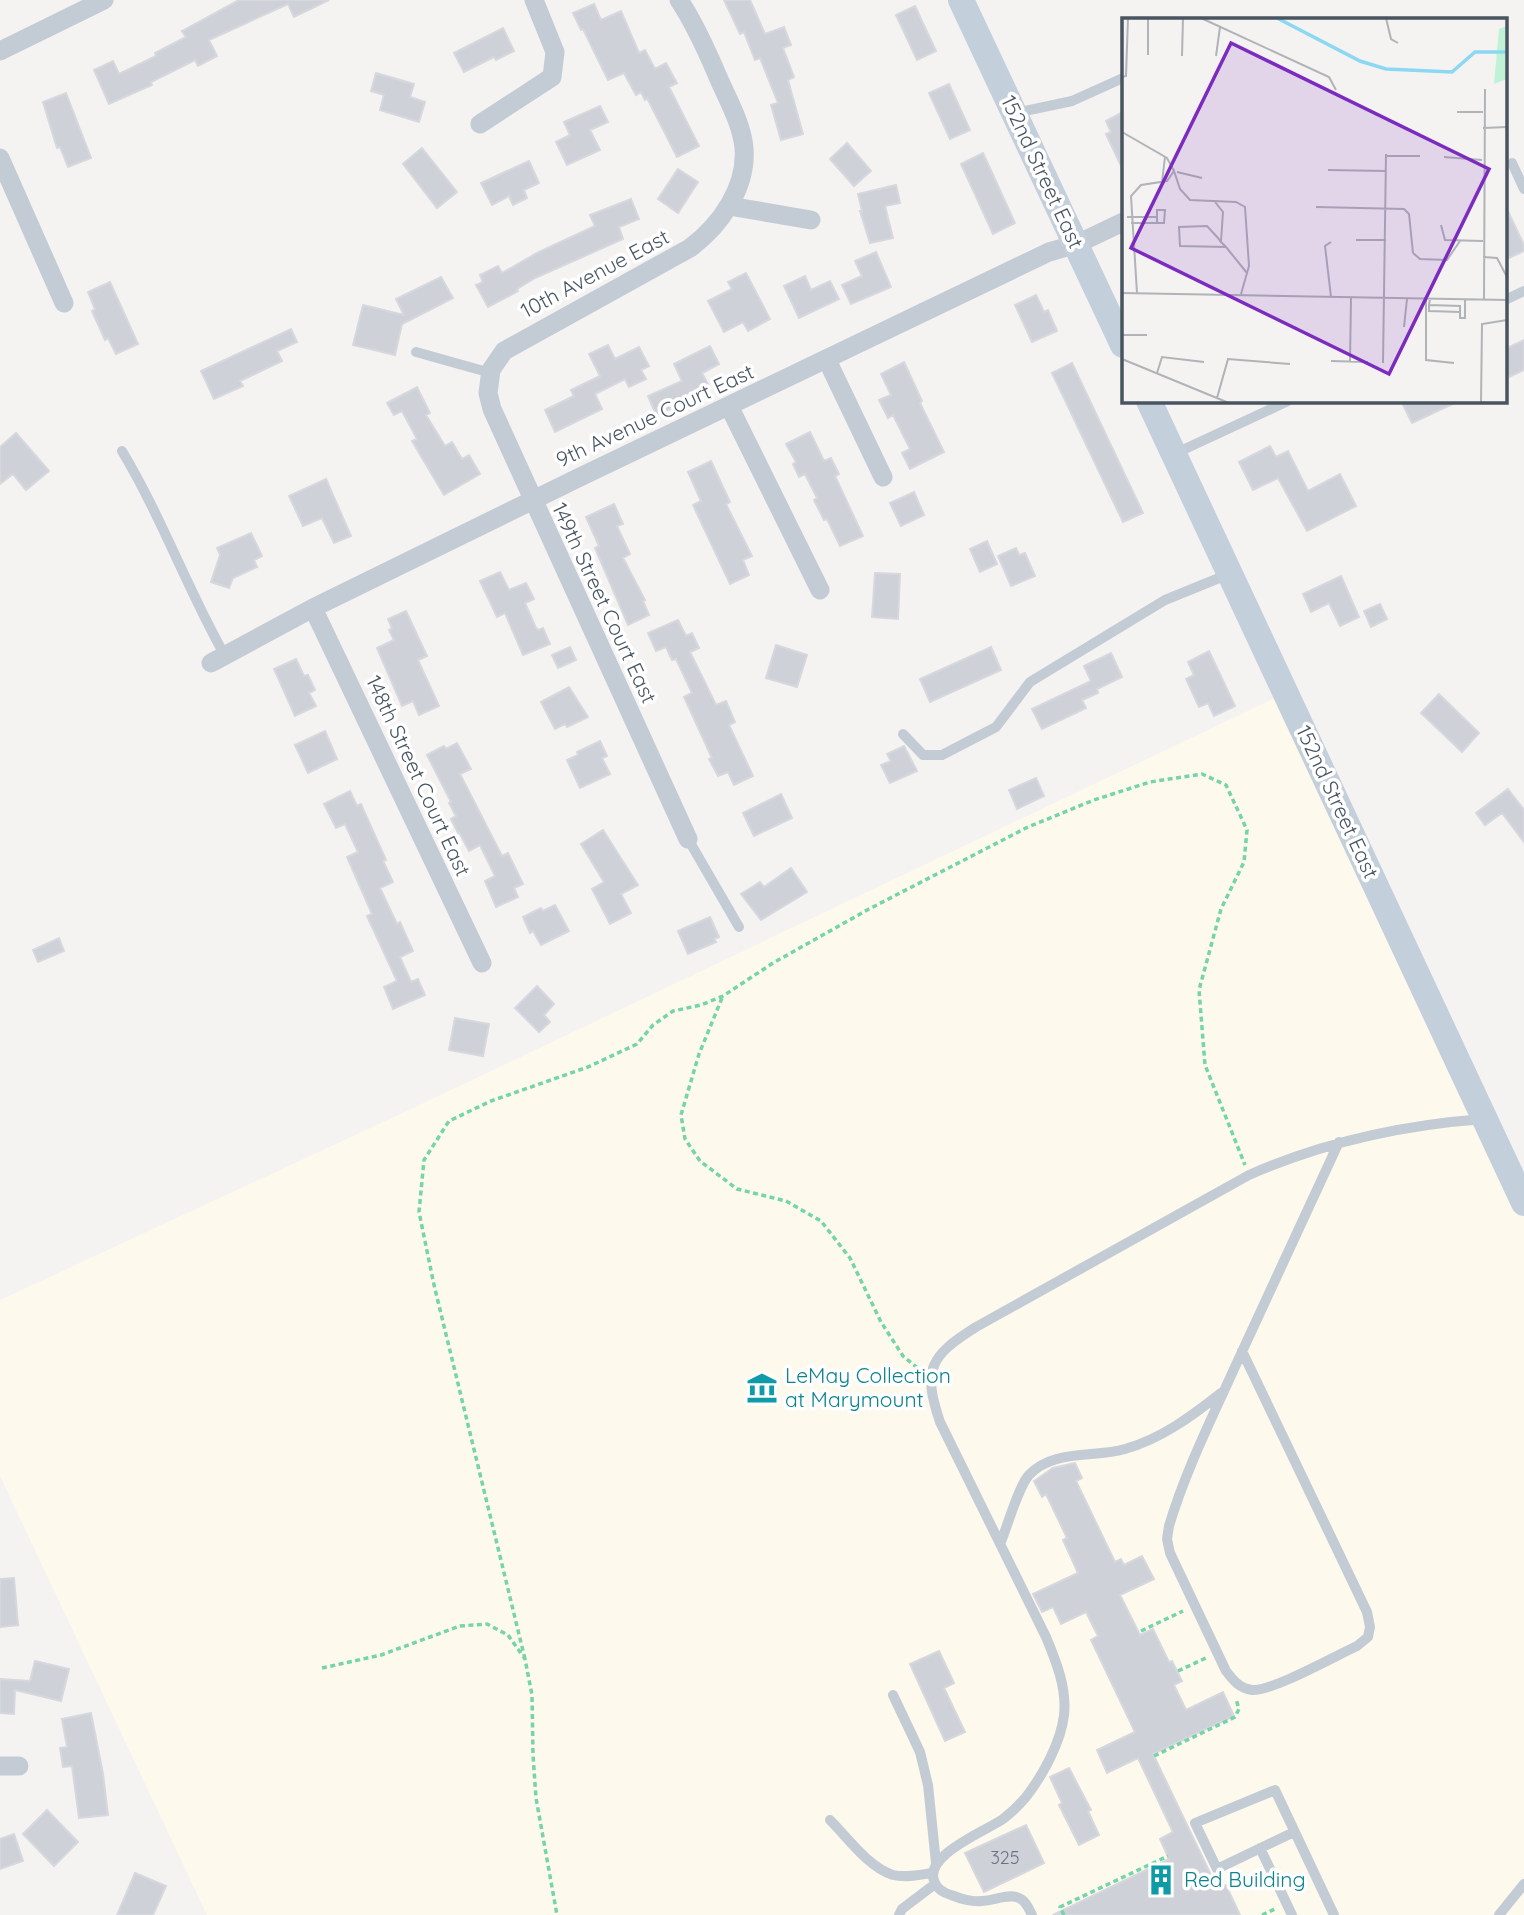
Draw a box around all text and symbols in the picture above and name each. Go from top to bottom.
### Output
inset map [1122,18,1506,402]
street label: 152nd Street East [996,91,1090,252]
street label: 10th Avenue East [516,223,673,323]
street label: 9th Avenue Court East [552,358,757,472]
street label: 149th Street Court East [547,498,663,707]
street label: 148th Street Court East [361,671,477,880]
street label: 152nd Street East [1291,721,1385,882]
place label: LeMay Collection at Marymount [785,1362,951,1412]
museum icon: LeMay Collection at Marymount [745,1371,779,1405]
house number: 325 [990,1846,1020,1869]
building icon: Red Building [1144,1863,1178,1897]
place label: Red Building [1184,1866,1306,1892]

